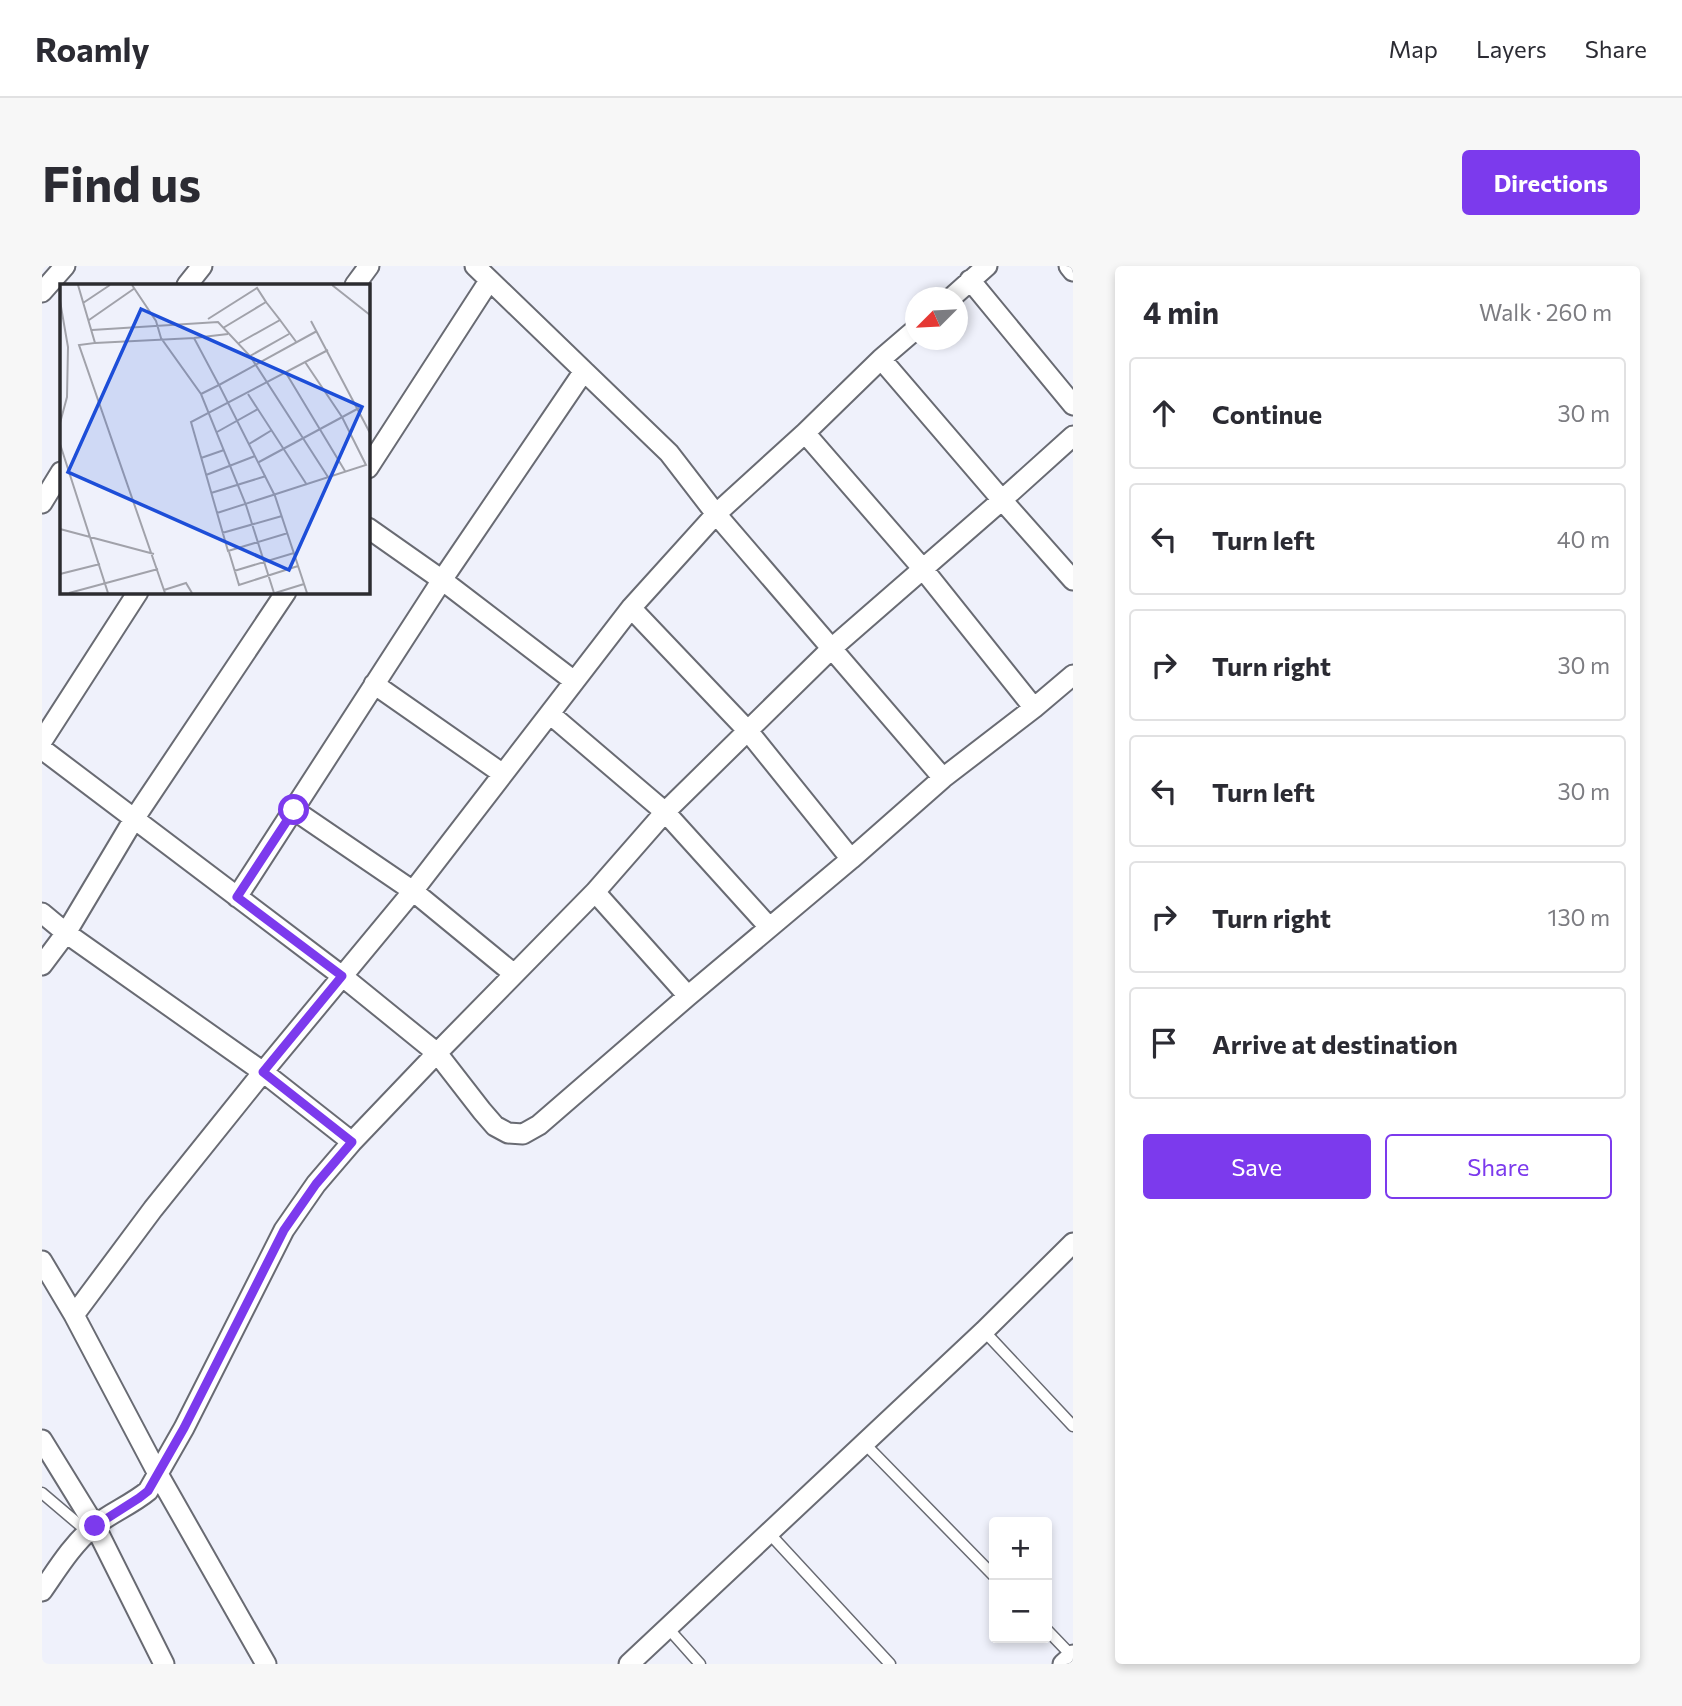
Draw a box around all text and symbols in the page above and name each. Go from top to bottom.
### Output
text: Roamly [35,28,150,69]
text: Map [1389,34,1438,63]
text: Layers [1476,34,1547,63]
text: Share [1585,34,1647,63]
button: Directions [1462,150,1640,215]
text: Find us [42,152,201,212]
inset map [60,284,369,593]
north arrow [905,287,968,350]
text: 4 min [1143,293,1219,330]
text: Walk · 260 m [1479,298,1612,326]
icon: ahead [1145,394,1183,432]
text: Continue [1212,398,1322,429]
text: 30 m [1557,399,1610,427]
icon: left [1145,520,1183,558]
text: Turn left [1212,524,1315,555]
text: 40 m [1557,525,1610,553]
icon: right [1145,646,1183,684]
text: Turn right [1212,650,1331,681]
text: 30 m [1557,651,1610,679]
icon: left [1145,772,1183,810]
text: Turn left [1212,776,1315,807]
text: 30 m [1557,777,1610,805]
route start [278,794,309,825]
icon: right [1145,898,1183,936]
text: Turn right [1212,902,1331,933]
text: 130 m [1548,903,1610,931]
icon: arrive [1145,1024,1183,1062]
text: Arrive at destination [1212,1028,1458,1059]
button: Save [1143,1134,1371,1199]
button: Share [1385,1134,1612,1199]
route end [79,1510,110,1541]
map controls [989,1517,1052,1643]
button: + [989,1517,1052,1580]
button: − [989,1580,1052,1643]

